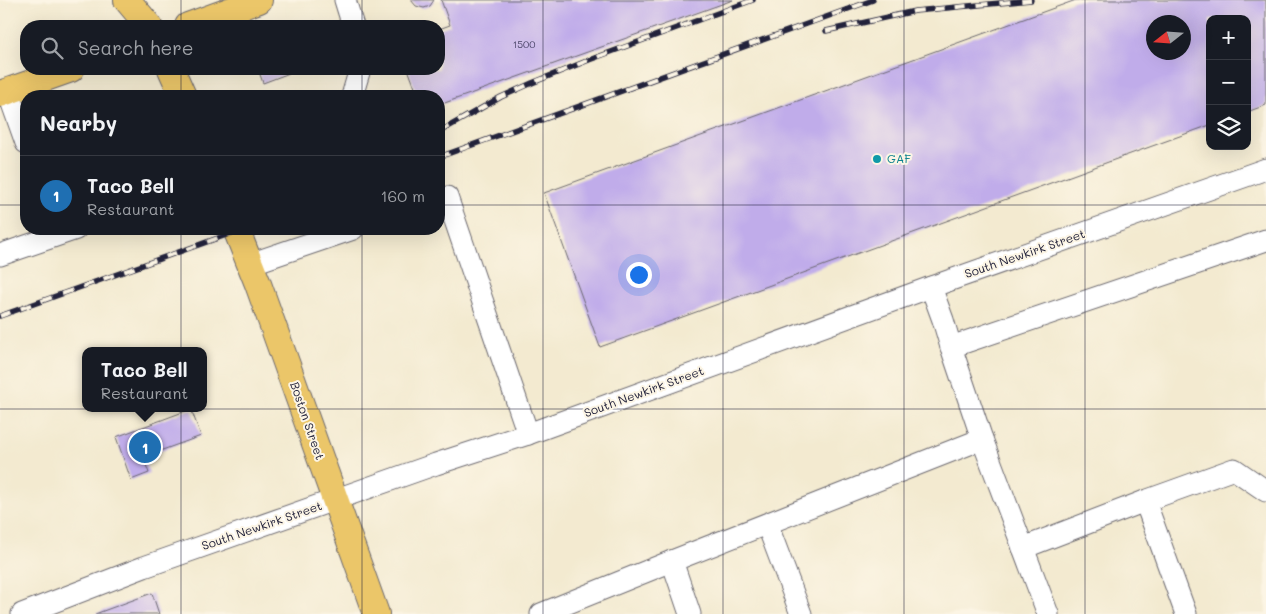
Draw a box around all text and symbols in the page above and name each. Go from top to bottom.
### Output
north arrow [1146,15,1191,60]
map controls [1206,15,1251,150]
button: + [1206,15,1251,60]
search box [20,20,445,75]
icon: search [38,34,66,62]
text: Search here [78,35,194,60]
house number: 1500 [513,37,535,51]
button: − [1206,60,1251,105]
button: layers [1206,105,1251,150]
text: Nearby [40,109,117,136]
place label: GAF [887,150,911,166]
marker: GAF [871,153,883,165]
text: Taco Bell [87,173,174,198]
text: 1 [52,185,60,206]
text: 160 m [380,185,425,206]
text: Restaurant [87,198,175,219]
street label: South Newkirk Street [962,225,1087,281]
your location [626,262,652,288]
popup [82,347,207,412]
text: Taco Bell [101,357,188,382]
street label: South Newkirk Street [582,362,706,420]
street label: Boston Street [287,380,329,462]
text: Restaurant [101,382,188,403]
pin: 1 [129,428,161,466]
street label: South Newkirk Street [199,497,324,553]

